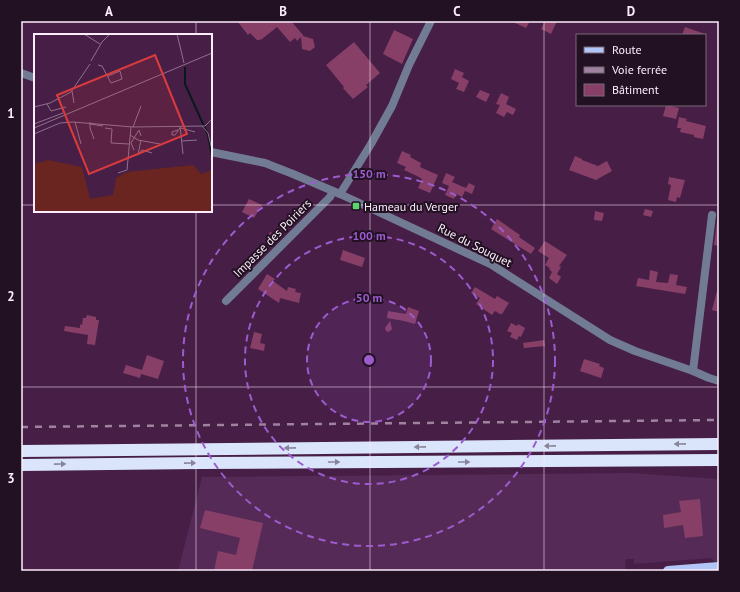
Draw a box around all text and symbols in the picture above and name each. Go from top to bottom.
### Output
text: A [105,3,113,20]
text: B [279,3,287,20]
text: C [453,3,461,20]
text: D [627,3,635,20]
inset map [34,34,212,212]
legend [576,34,706,106]
text: Route [612,42,642,57]
text: Voie ferrée [611,62,667,77]
text: Bâtiment [612,82,659,97]
text: 1 [7,105,15,122]
text: 150 m [352,166,386,181]
street label: Impasse des Poiriers [230,196,314,280]
place label: Hameau du Verger [364,199,458,214]
marker: Hameau du Verger [351,201,361,211]
street label: Rue du Souquet [435,220,515,270]
text: 100 m [352,228,386,243]
text: 2 [7,288,15,305]
text: 50 m [356,290,382,305]
centre of rings [362,353,376,367]
one-way arrow [673,441,686,447]
one-way arrow [543,443,556,449]
one-way arrow [413,444,426,450]
one-way arrow [283,445,296,451]
one-way arrow [458,458,470,465]
one-way arrow [328,459,341,465]
one-way arrow [184,460,197,466]
one-way arrow [54,461,67,467]
text: 3 [7,470,15,487]

